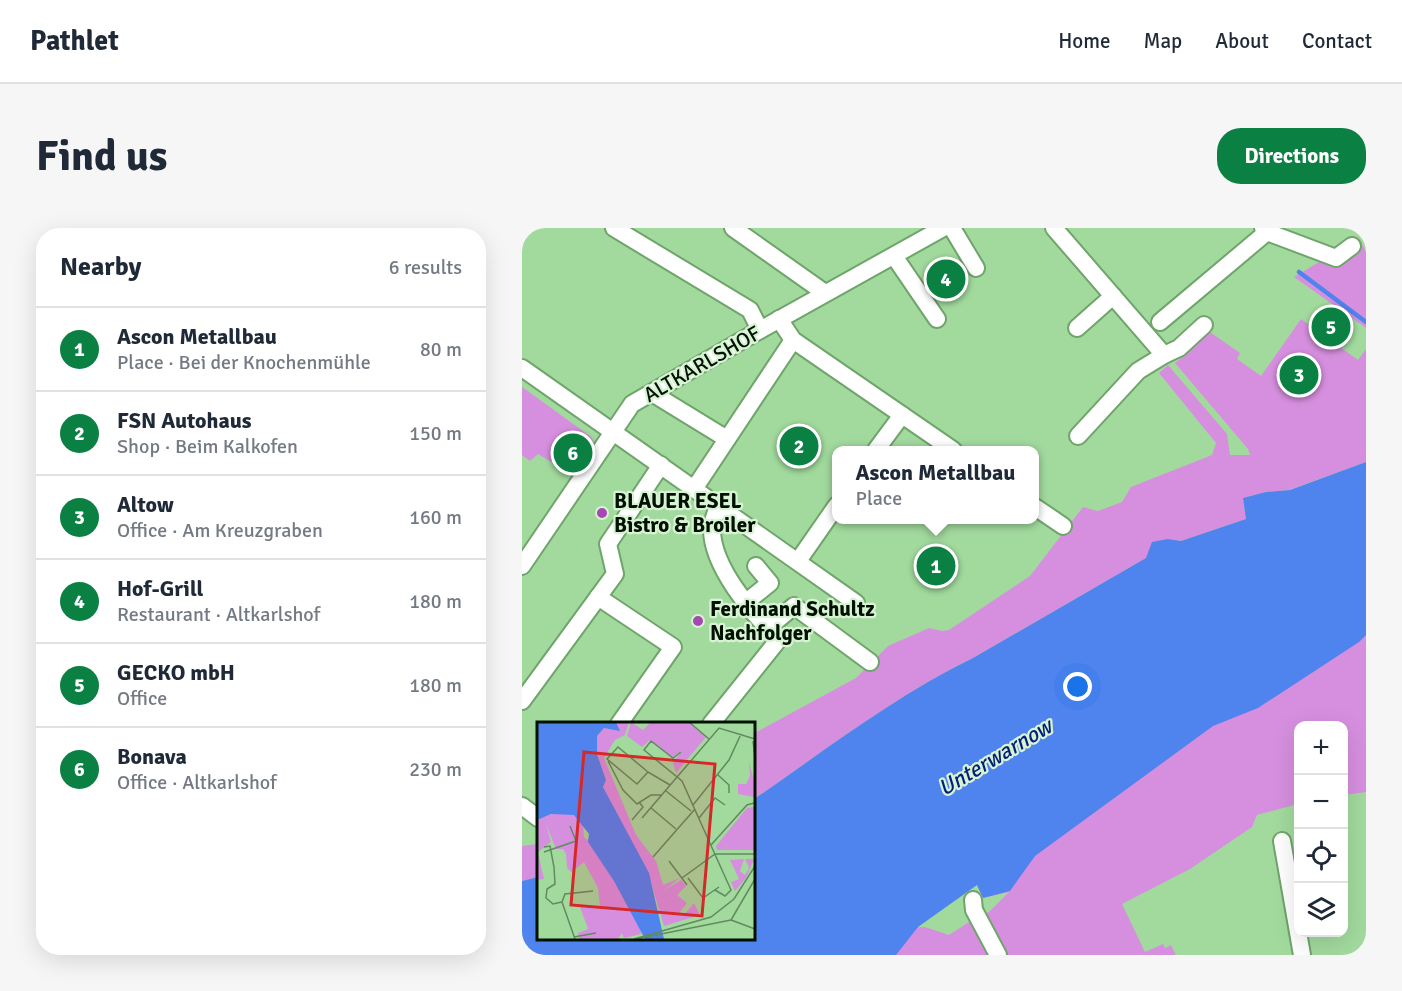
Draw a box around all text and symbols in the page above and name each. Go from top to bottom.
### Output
text: Pathlet [30,24,119,58]
text: Home [1058,28,1111,54]
text: Map [1144,28,1182,54]
text: About [1215,28,1269,54]
text: Contact [1302,28,1372,54]
button: Directions [1217,128,1366,184]
text: Find us [36,131,167,182]
text: Nearby [60,251,141,283]
text: 6 results [389,255,462,280]
pin: 4 [926,256,966,302]
pin: 5 [1312,304,1350,350]
street label: ALTKARLSHOF [639,320,765,408]
text: Ascon Metallbau [117,323,277,350]
text: 1 [74,337,85,362]
text: 80 m [420,337,462,362]
text: Place · Bei der Knochenmühle [117,350,371,375]
pin: 3 [1280,352,1318,398]
text: FSN Autohaus [117,407,252,434]
text: 2 [74,421,85,446]
text: 150 m [409,421,462,446]
pin: 2 [780,424,818,468]
pin: 6 [554,430,592,476]
text: Shop · Beim Kalkofen [117,434,298,459]
popup [832,446,1039,524]
text: Ascon Metallbau [856,459,1015,486]
text: Place [856,486,902,511]
place label: BLAUER ESEL Bistro & Broiler [614,488,756,538]
text: Altow [117,491,174,518]
text: 3 [74,505,85,530]
text: 160 m [409,505,462,530]
marker: BLAUER ESEL Bistro & Broiler [595,506,609,520]
text: Office · Am Kreuzgraben [117,518,323,543]
pin: 1 [916,544,956,588]
text: Hof-Grill [117,575,203,602]
text: 4 [74,589,85,614]
text: 180 m [409,589,462,614]
place label: Ferdinand Schultz Nachfolger [710,596,875,646]
text: Restaurant · Altkarlshof [117,602,320,627]
marker: Ferdinand Schultz Nachfolger [691,614,705,628]
text: GECKO mbH [117,659,235,686]
your location [1063,672,1092,701]
text: 5 [74,673,85,698]
text: 180 m [409,673,462,698]
text: Office [117,686,167,711]
water label: Unterwarnow [933,711,1059,801]
map controls [1294,721,1348,937]
button: + [1294,721,1348,775]
inset map [537,722,754,940]
text: Bonava [117,743,187,770]
text: 6 [74,757,85,782]
text: 230 m [409,757,462,782]
text: Office · Altkarlshof [117,770,277,795]
button: − [1294,775,1348,829]
button: locate [1294,829,1348,883]
button: layers [1294,883,1348,937]

